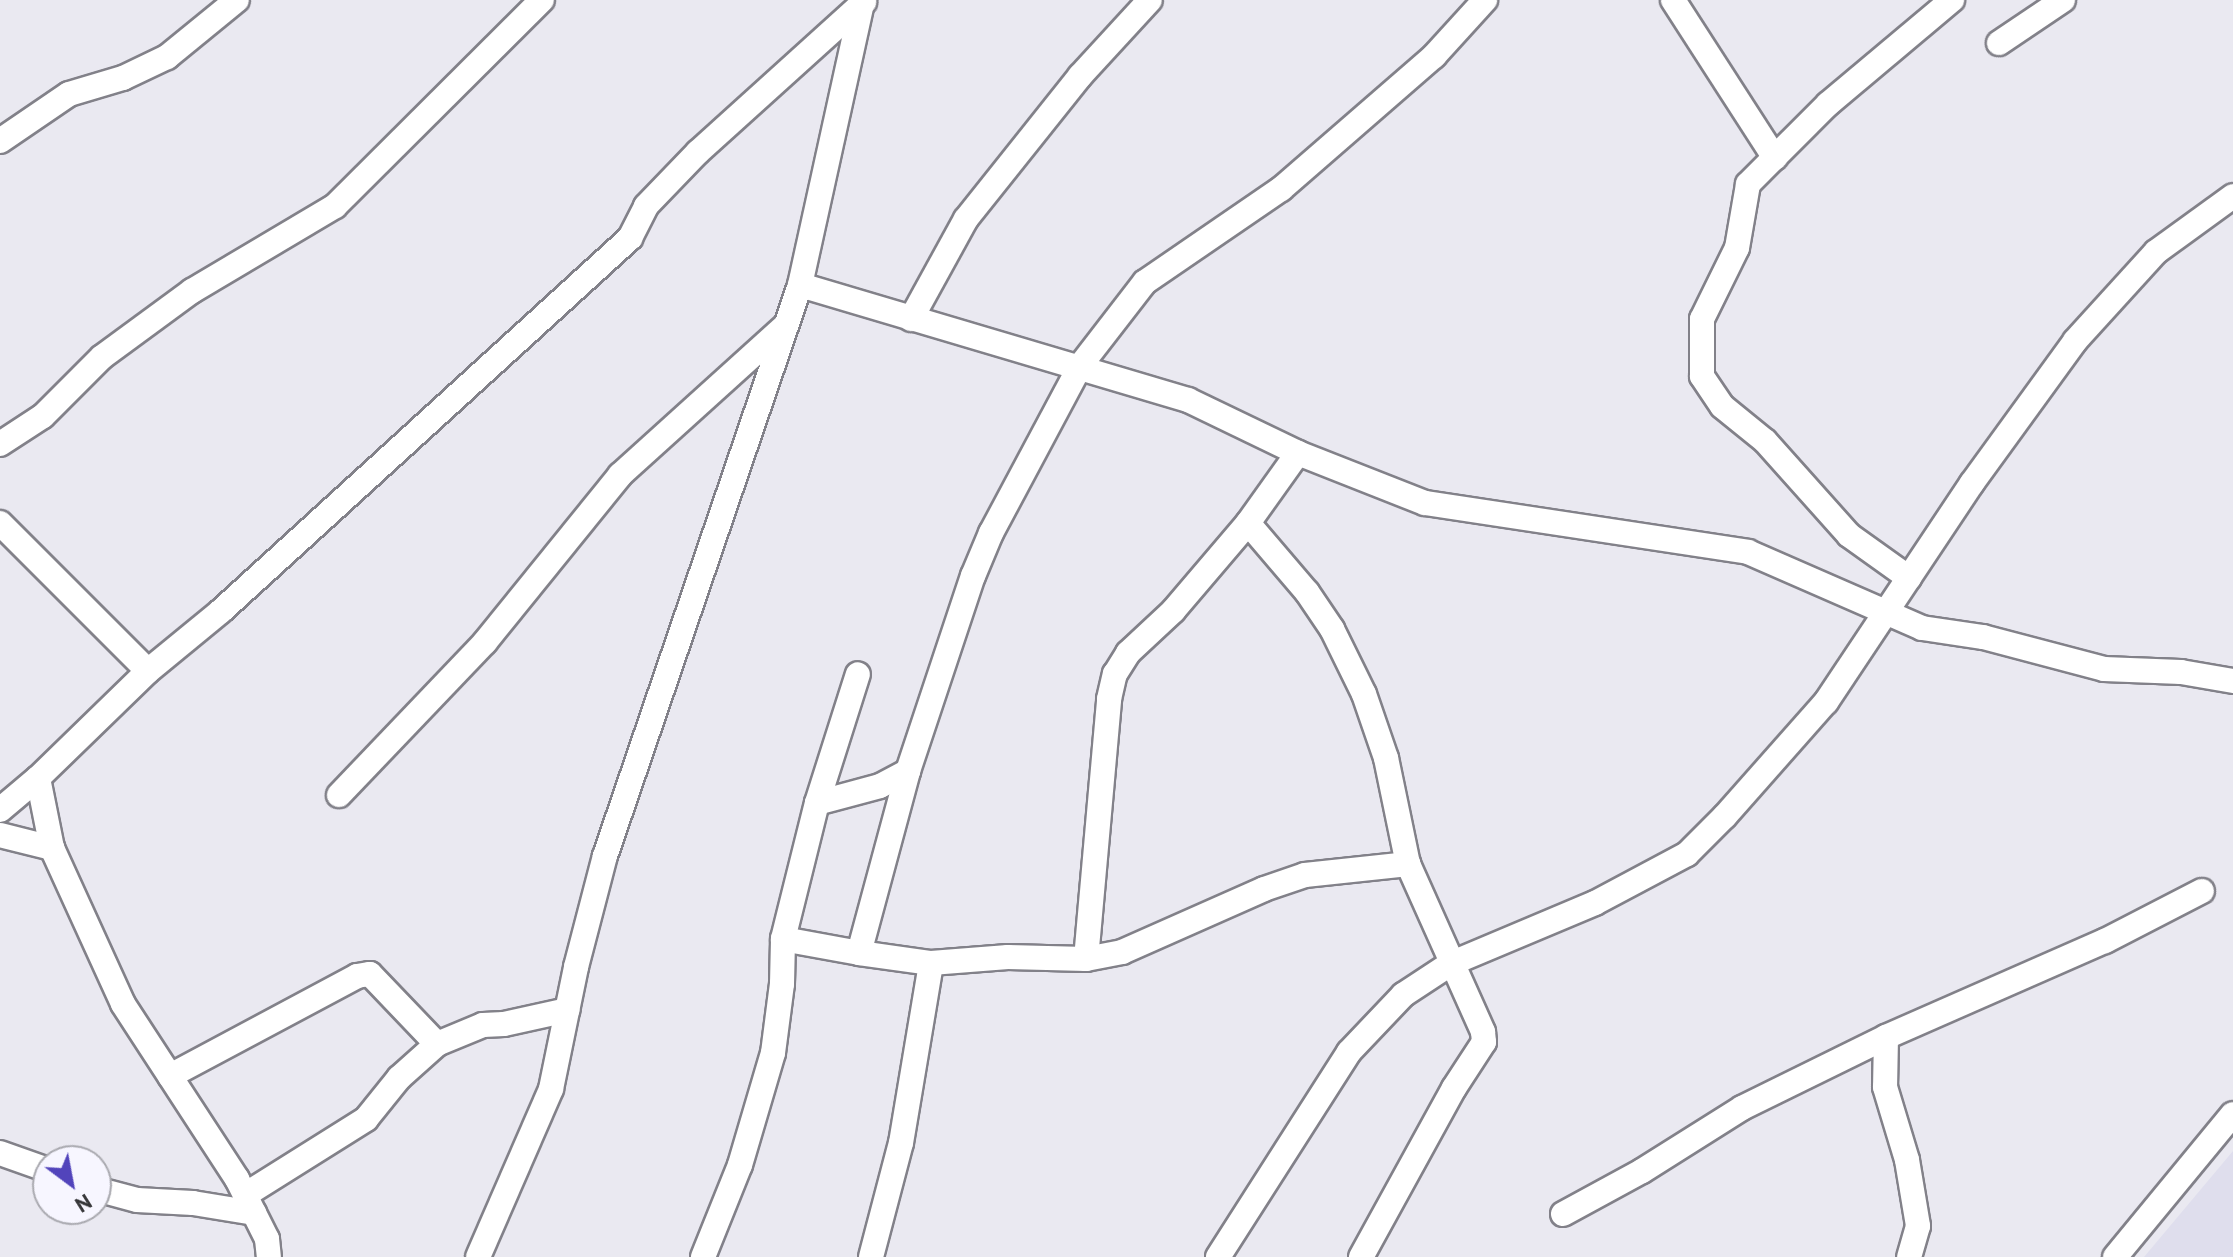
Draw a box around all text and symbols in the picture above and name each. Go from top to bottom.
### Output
north arrow [32,1145,112,1225]
text: N [70,1188,97,1219]

